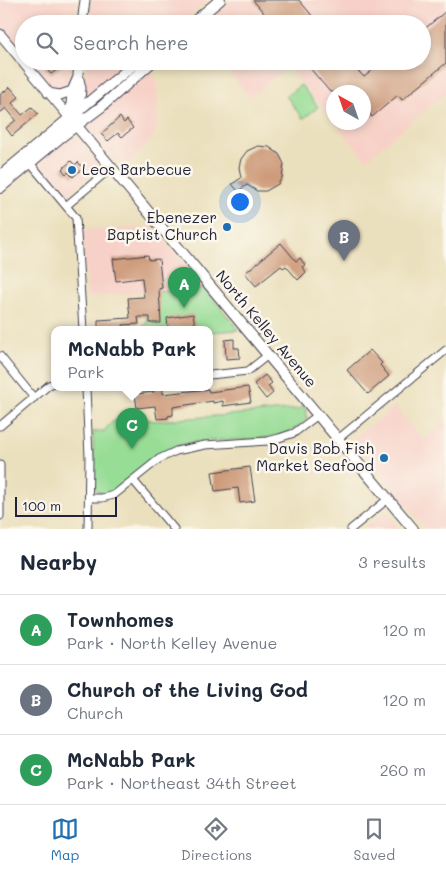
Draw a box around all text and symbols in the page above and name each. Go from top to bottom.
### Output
search box [15,15,431,70]
icon: search [33,29,61,57]
text: Search here [73,30,189,55]
north arrow [326,85,371,130]
place label: Leos Barbecue [82,159,192,179]
marker: Leos Barbecue [66,164,78,176]
your location [227,189,253,215]
place label: Ebenezer Baptist Church [107,207,217,244]
pin: B [328,220,360,261]
marker: Ebenezer Baptist Church [221,221,233,233]
street label: North Kelley Avenue [212,266,322,391]
pin: A [168,267,200,308]
popup [51,326,213,391]
text: McNabb Park [68,336,196,361]
text: Park [68,361,104,382]
pin: C [116,408,148,449]
place label: Davis Bob Fish Market Seafood [256,438,374,475]
marker: Davis Bob Fish Market Seafood [378,452,390,464]
scale bar [15,494,118,517]
text: 100 m [22,496,61,515]
text: Nearby [20,548,97,575]
text: 3 results [358,551,426,572]
text: Townhomes [67,607,174,632]
text: A [30,619,42,640]
text: 120 m [382,619,426,640]
text: Park · North Kelley Avenue [67,632,277,653]
text: Church of the Living God [67,677,308,702]
text: B [31,689,41,710]
text: 120 m [382,689,426,710]
text: Church [67,702,123,723]
text: McNabb Park [67,747,196,772]
text: C [30,759,42,780]
text: 260 m [380,759,426,780]
text: Park · Northeast 34th Street [67,772,297,793]
tab: Map [51,815,79,864]
tab: Directions [181,815,252,864]
tab: Saved [354,815,395,864]

